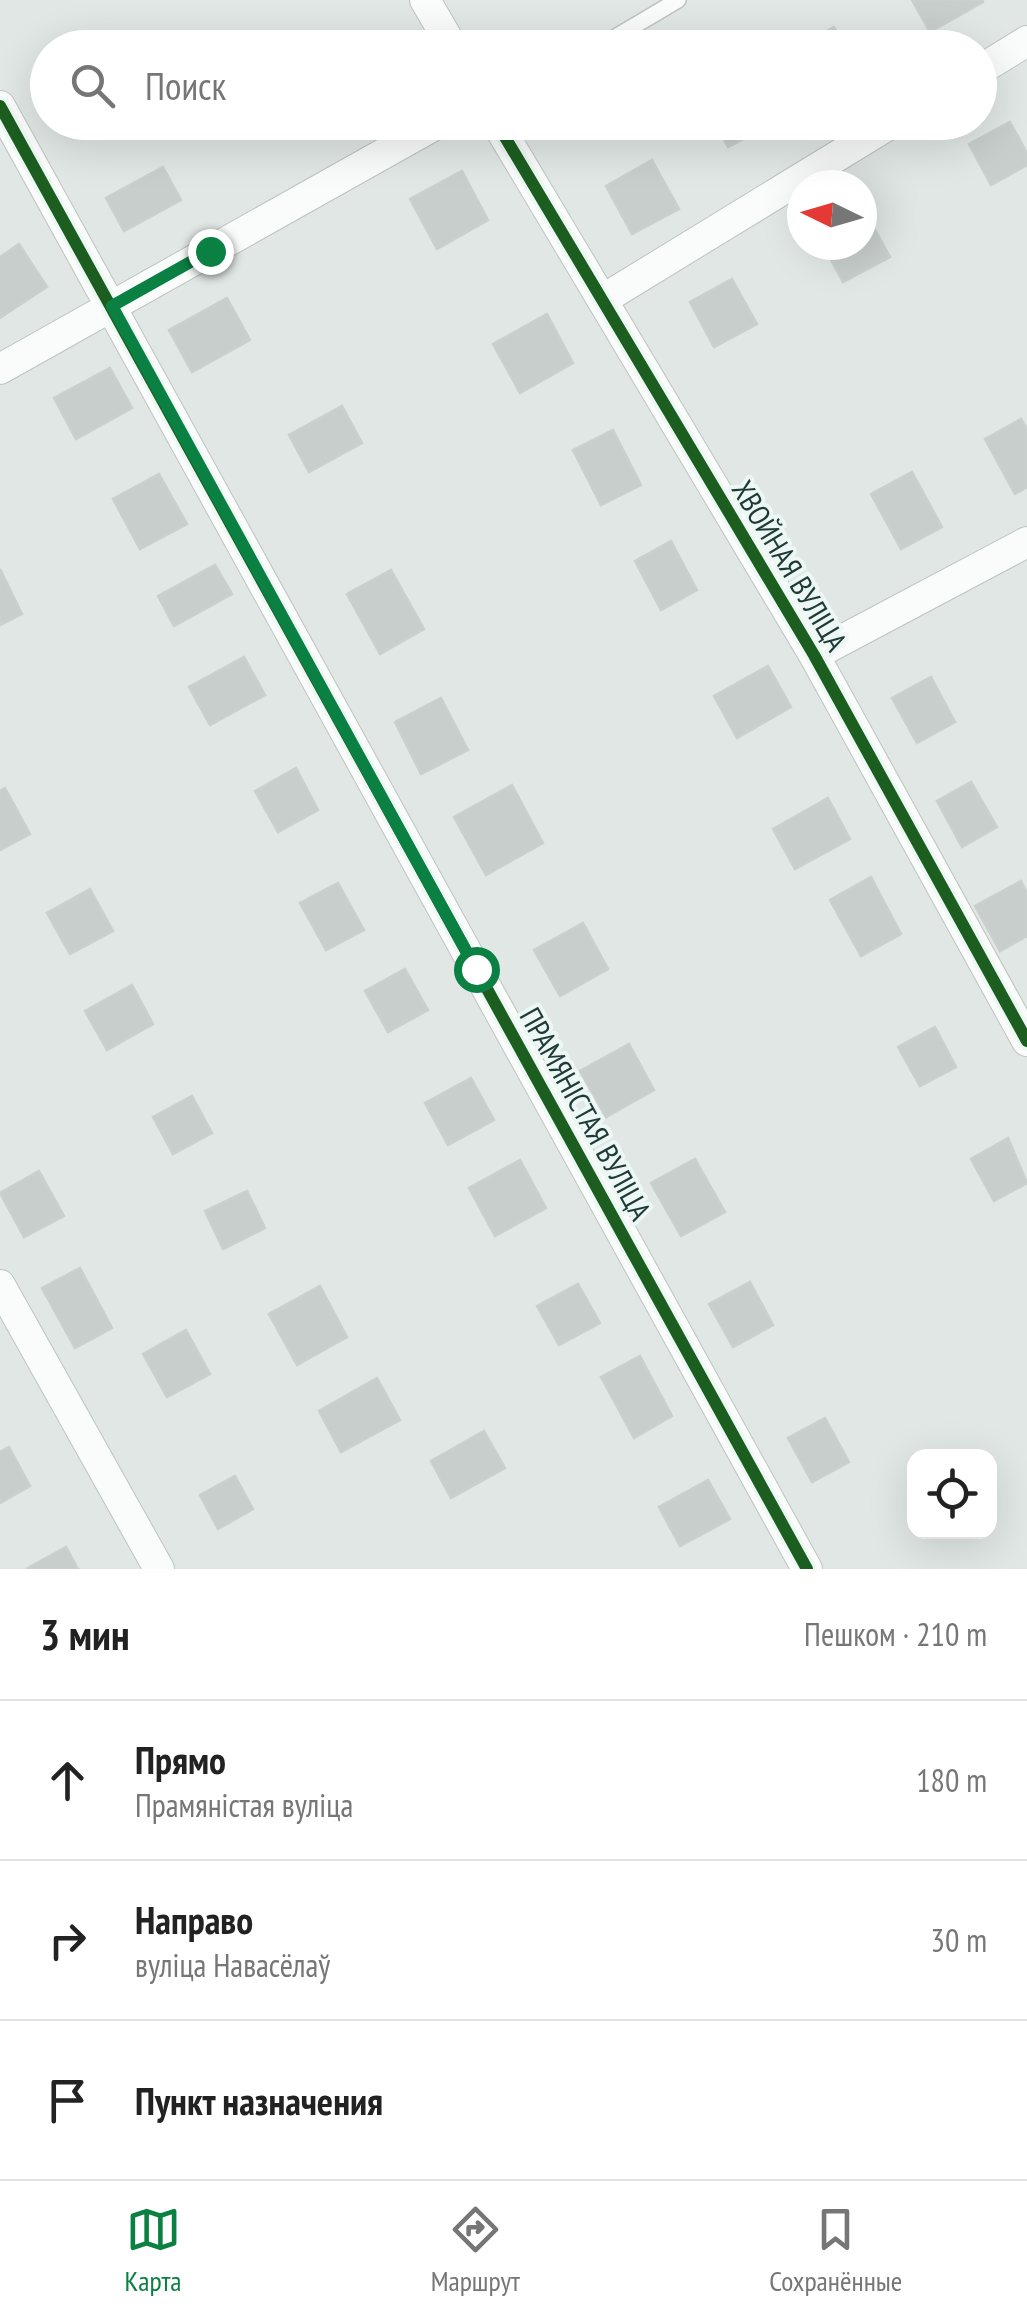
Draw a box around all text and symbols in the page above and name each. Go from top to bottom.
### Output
search box [30,30,997,140]
icon: search [65,58,120,113]
text: Поиск [145,61,226,110]
north arrow [787,170,877,260]
route end [188,229,234,275]
street label: ХВОЙНАЯ ВУЛІЦА [724,473,857,658]
route start [454,947,500,993]
street label: ПРАМЯНІСТАЯ ВУЛІЦА [512,1000,661,1227]
map controls [907,1449,997,1539]
button: locate [907,1449,997,1539]
text: 3 мин [40,1607,130,1662]
text: Пешком · 210 m [804,1613,987,1655]
text: Прямо [135,1735,226,1784]
icon: ahead [40,1753,95,1808]
text: 180 m [916,1759,987,1801]
text: Прамяністая вуліца [135,1784,353,1826]
text: Направо [135,1895,253,1944]
icon: right [40,1913,95,1968]
text: 30 m [931,1919,987,1961]
text: вуліца Навасёлаў [135,1944,330,1986]
icon: arrive [40,2073,95,2128]
text: Пункт назначения [135,2076,383,2125]
tab: Карта [125,2202,182,2299]
tab: Маршрут [431,2202,520,2299]
tab: Сохранённые [769,2202,902,2299]

